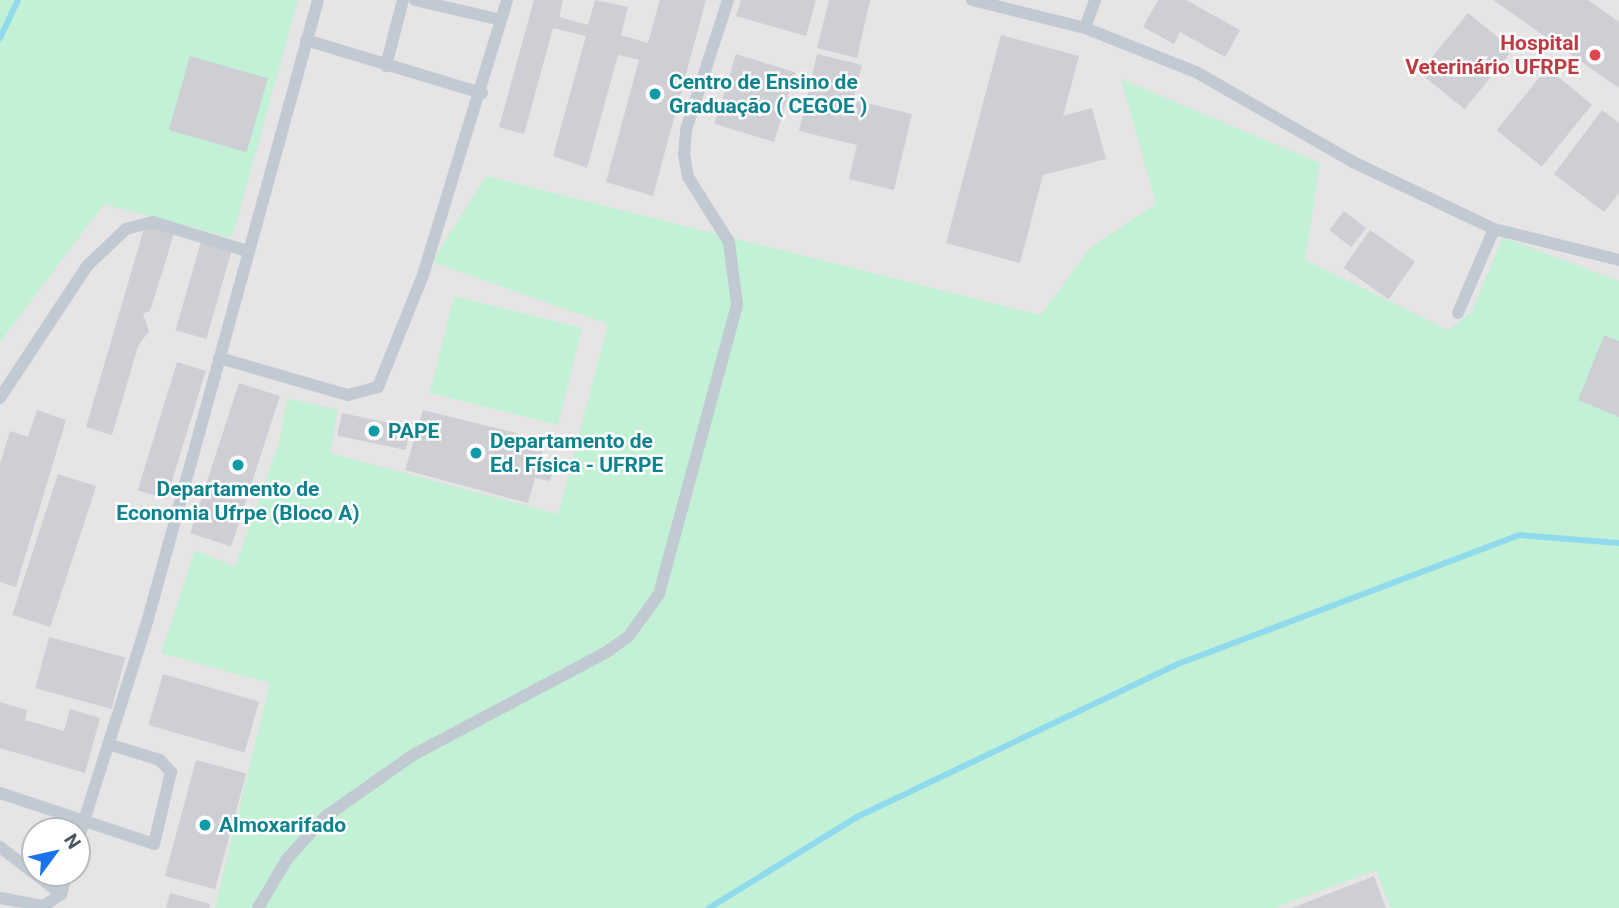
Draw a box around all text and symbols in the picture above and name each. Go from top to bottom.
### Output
place label: Hospital Veterinário UFRPE [1405,30,1579,80]
marker: Hospital Veterinário UFRPE [1585,45,1605,65]
place label: Centro de Ensino de Graduação ( CEGOE ) [669,69,867,119]
marker: Centro de Ensino de Graduação ( CEGOE ) [647,86,663,102]
place label: PAPE [388,418,439,444]
marker: PAPE [366,423,382,439]
place label: Departamento de Ed. Física - UFRPE [490,428,663,478]
marker: Departamento de Ed. Física - UFRPE [468,445,484,461]
marker: Departamento de Economia Ufrpe (Bloco A) [230,457,246,473]
place label: Departamento de Economia Ufrpe (Bloco A) [116,476,360,526]
place label: Almoxarifado [219,812,346,838]
north arrow [21,817,91,887]
marker: Almoxarifado [197,817,213,833]
text: N [59,829,86,853]

